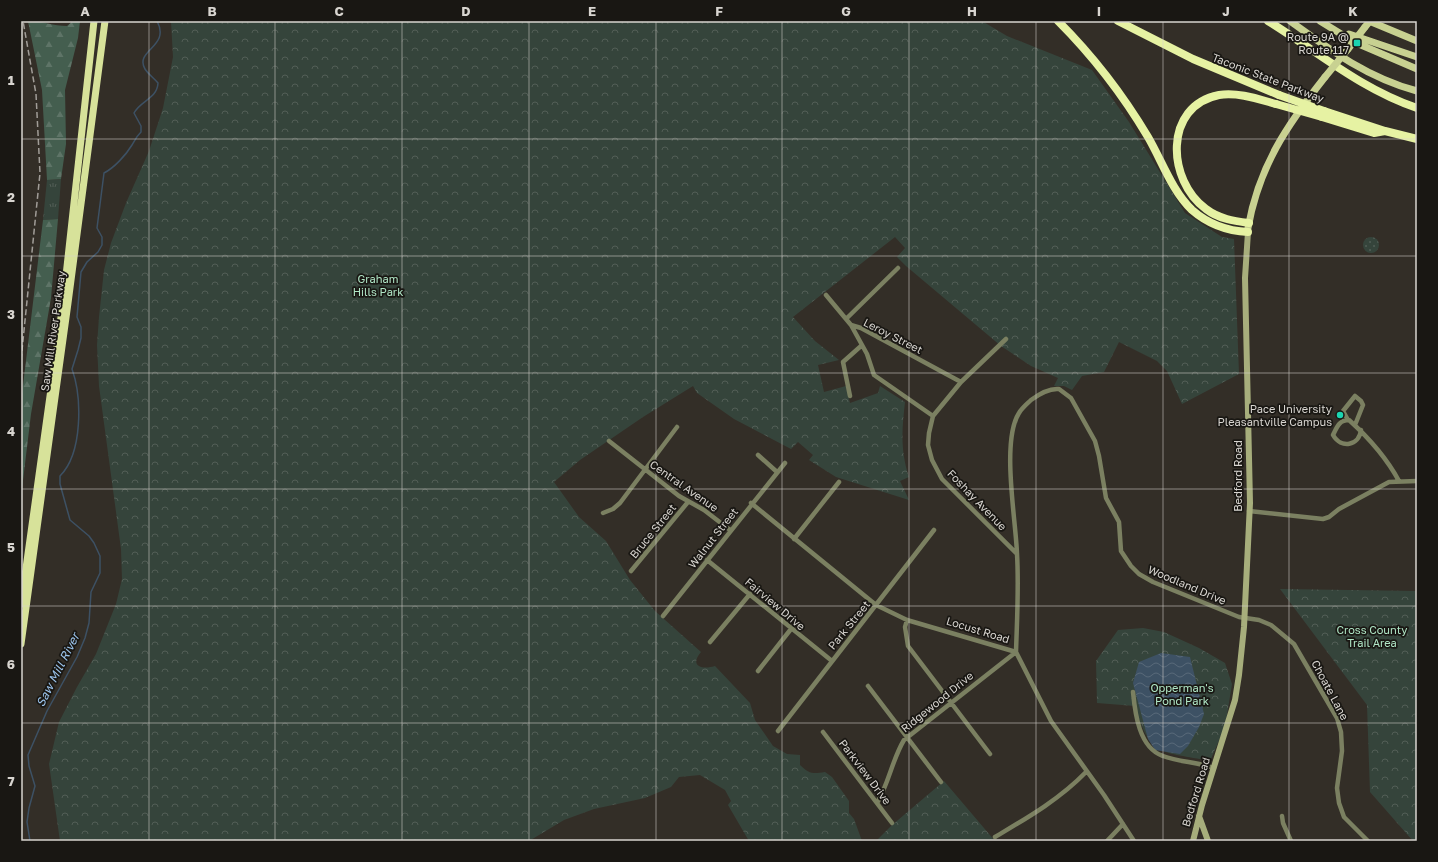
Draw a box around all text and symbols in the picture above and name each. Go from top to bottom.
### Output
text: A [80,3,90,19]
text: B [207,3,217,19]
text: C [334,3,344,19]
text: D [461,3,471,19]
text: E [588,3,596,19]
text: F [715,3,723,19]
text: G [841,3,851,19]
text: H [967,3,977,19]
text: I [1097,3,1101,19]
text: J [1222,3,1230,19]
text: K [1348,3,1358,19]
place label: Route 9A @ Route 117 [1287,30,1349,56]
marker: Route 9A @ Route 117 [1352,38,1362,48]
street label: Taconic State Parkway [1210,50,1326,105]
text: 1 [8,72,15,88]
text: 2 [7,189,15,205]
street label: Saw Mill River Parkway [38,270,67,392]
park label: Graham Hills Park [353,272,403,298]
text: 3 [7,306,15,322]
street label: Leroy Street [862,315,925,356]
place label: Pace University Pleasantville Campus [1218,402,1332,428]
marker: Pace University Pleasantville Campus [1335,410,1345,420]
text: 4 [7,423,15,439]
street label: Bedford Road [1231,440,1244,512]
street label: Central Avenue [648,457,721,514]
street label: Foshay Avenue [945,467,1010,533]
street label: Bruce Street [627,501,678,560]
street label: Walnut Street [685,505,740,570]
text: 5 [7,539,15,555]
street label: Woodland Drive [1146,562,1228,607]
street label: Fairview Drive [743,575,808,633]
street label: Park Street [825,598,872,652]
street label: Locust Road [945,614,1011,645]
park label: Cross County Trail Area [1337,623,1407,649]
water label: Saw Mill River [33,628,84,709]
text: 6 [7,656,15,672]
street label: Choate Lane [1309,657,1352,722]
street label: Ridgewood Drive [898,669,975,735]
park label: Opperman's Pond Park [1150,681,1214,707]
street label: Parkview Drive [837,737,894,807]
street label: Bedford Road [1179,756,1212,828]
text: 7 [7,773,15,789]

